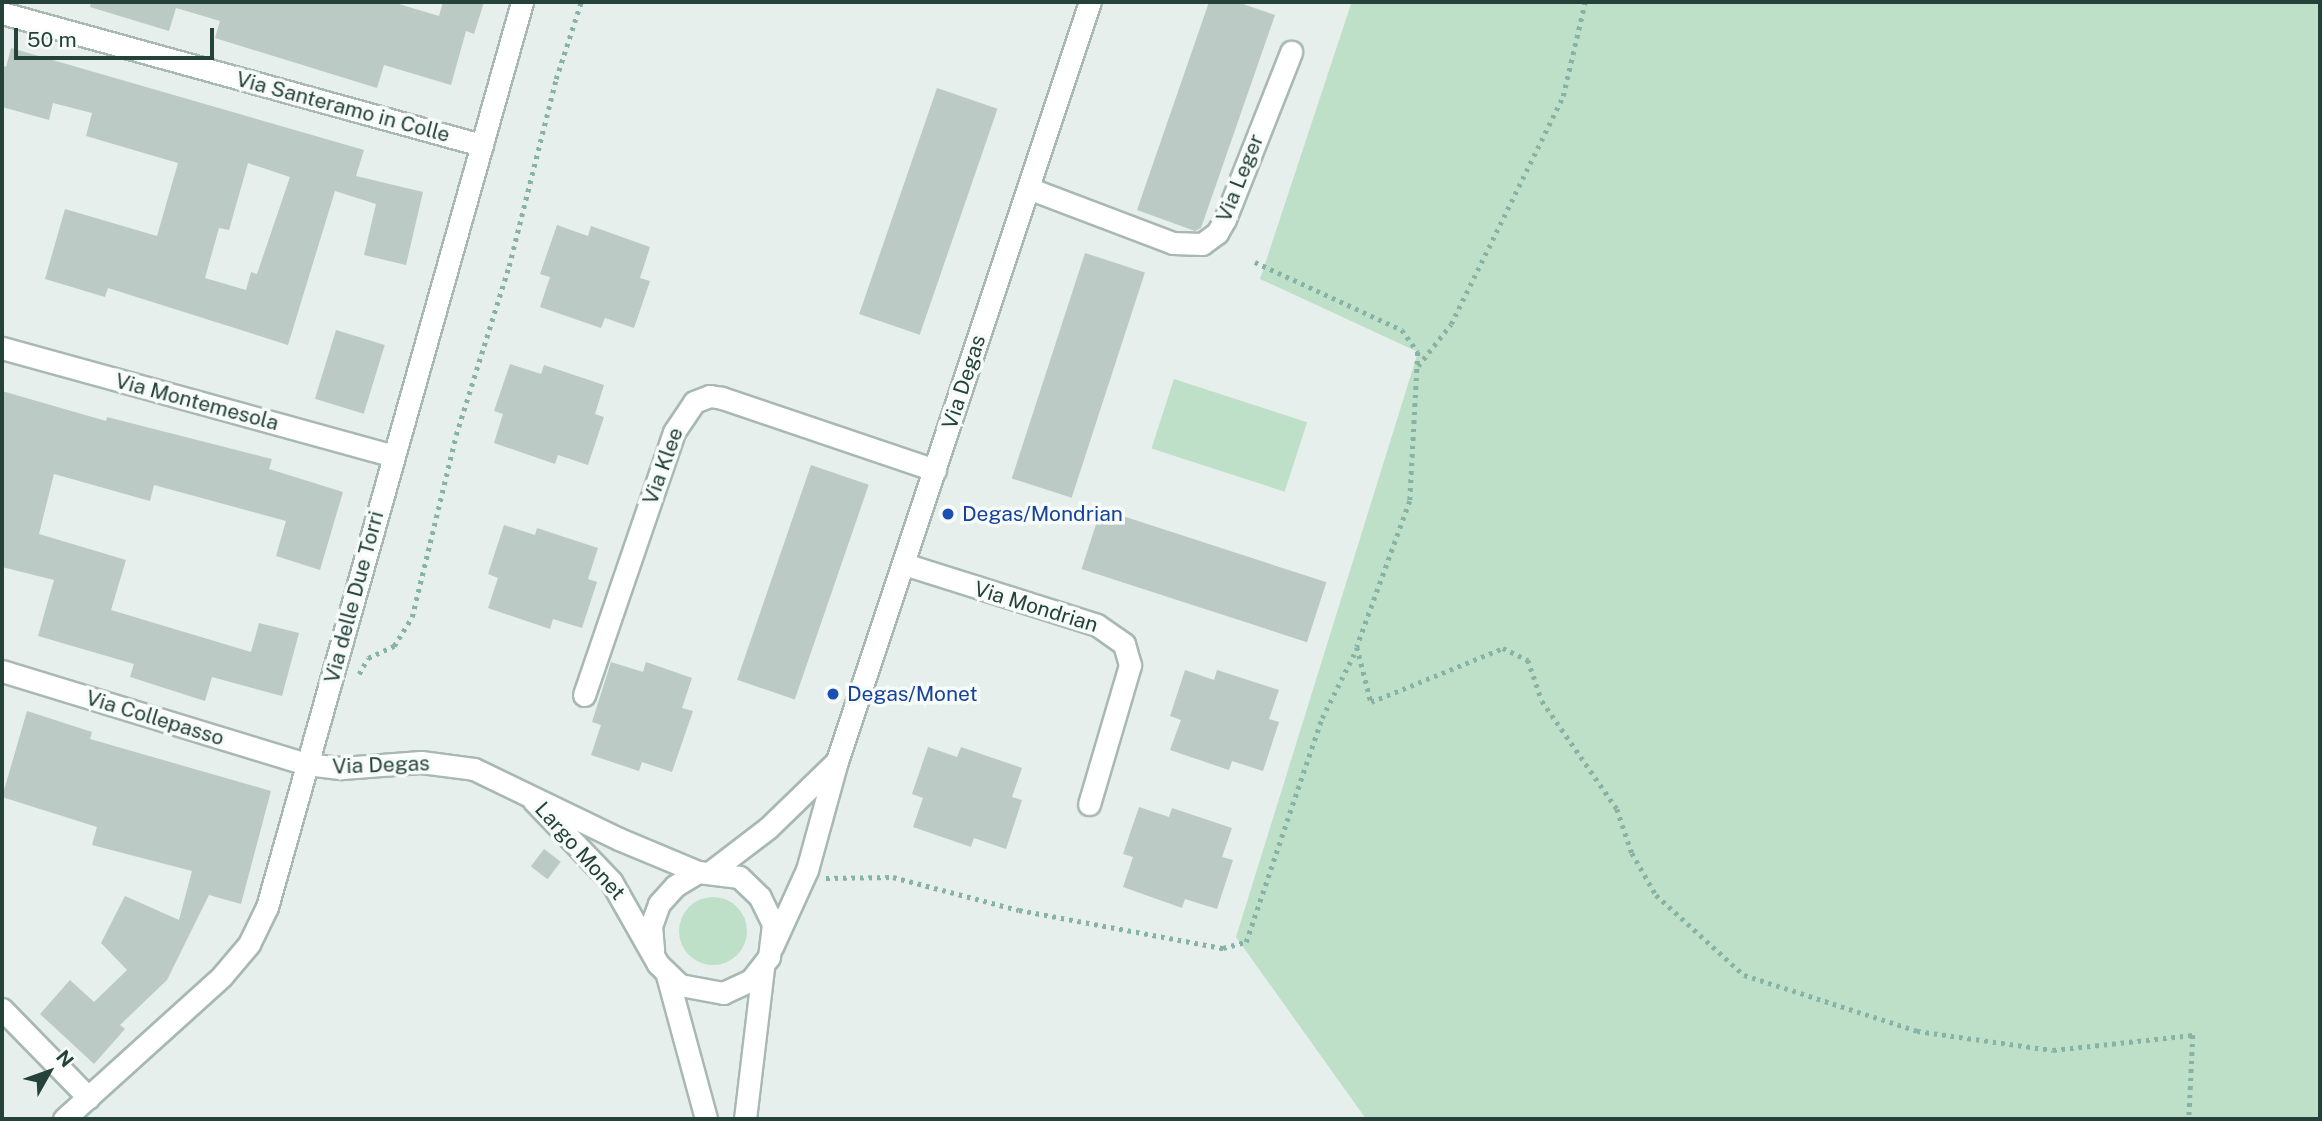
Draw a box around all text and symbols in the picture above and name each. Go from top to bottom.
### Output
scale bar [18,14,217,58]
text: 50 m [27,27,77,52]
street label: Via Santeramo in Colle [233,66,453,148]
street label: Via Leger [1211,130,1269,226]
street label: Via Degas [937,332,991,432]
street label: Via Montemesola [113,368,281,436]
street label: Via Klee [637,424,689,508]
place label: Degas/Mondrian [962,501,1123,527]
marker: Degas/Mondrian [940,506,956,522]
street label: Via delle Due Torri [319,508,389,686]
street label: Via Mondrian [971,576,1101,638]
place label: Degas/Monet [847,681,978,707]
street label: Via Collepasso [83,685,227,751]
marker: Degas/Monet [825,686,841,702]
street label: Via Degas [332,751,430,779]
street label: Largo Monet [529,797,631,905]
north arrow [14,1037,84,1107]
text: N [52,1046,78,1071]

